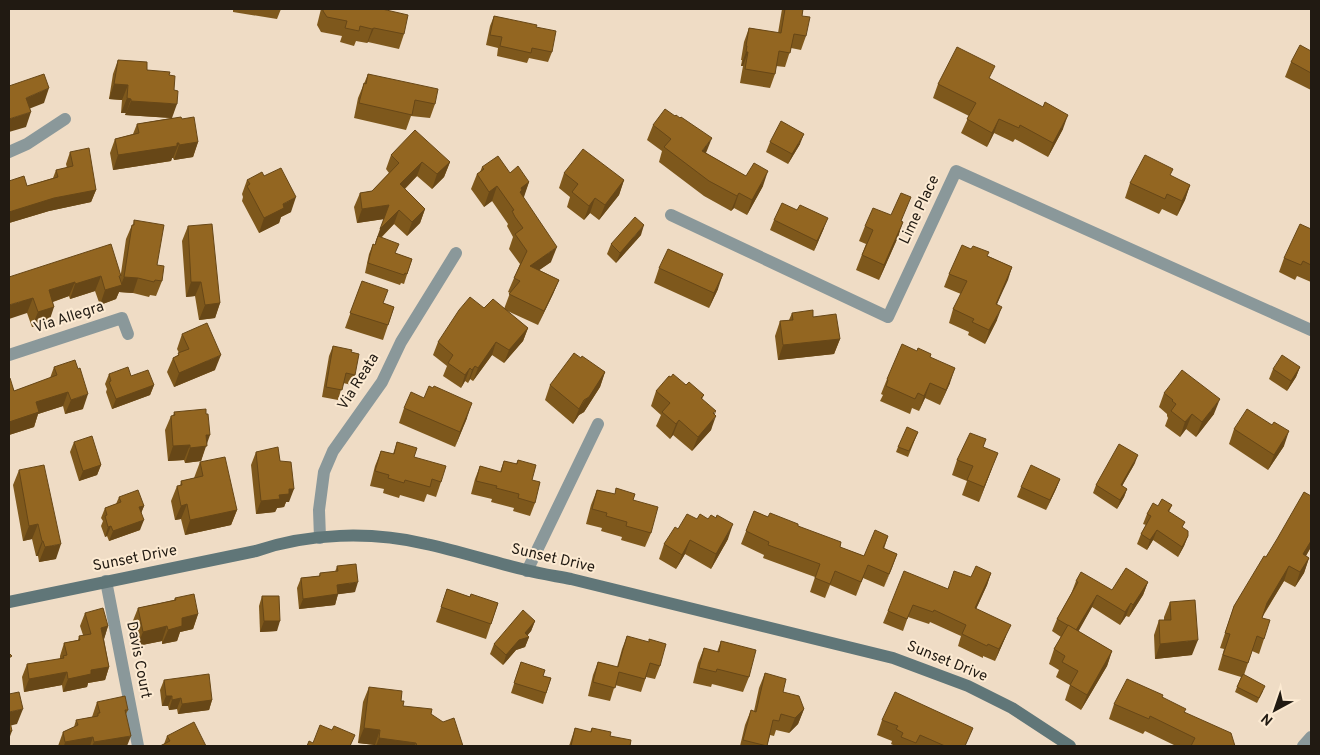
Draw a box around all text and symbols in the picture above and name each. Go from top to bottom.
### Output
street label: Lime Place [896,172,944,248]
street label: Via Allegra [31,298,107,338]
street label: Via Reata [334,350,384,414]
street label: Sunset Drive [509,540,597,578]
street label: Sunset Drive [91,542,179,576]
street label: Davis Court [121,620,155,700]
street label: Sunset Drive [904,637,990,687]
north arrow [1250,685,1300,735]
text: N [1258,709,1277,729]

